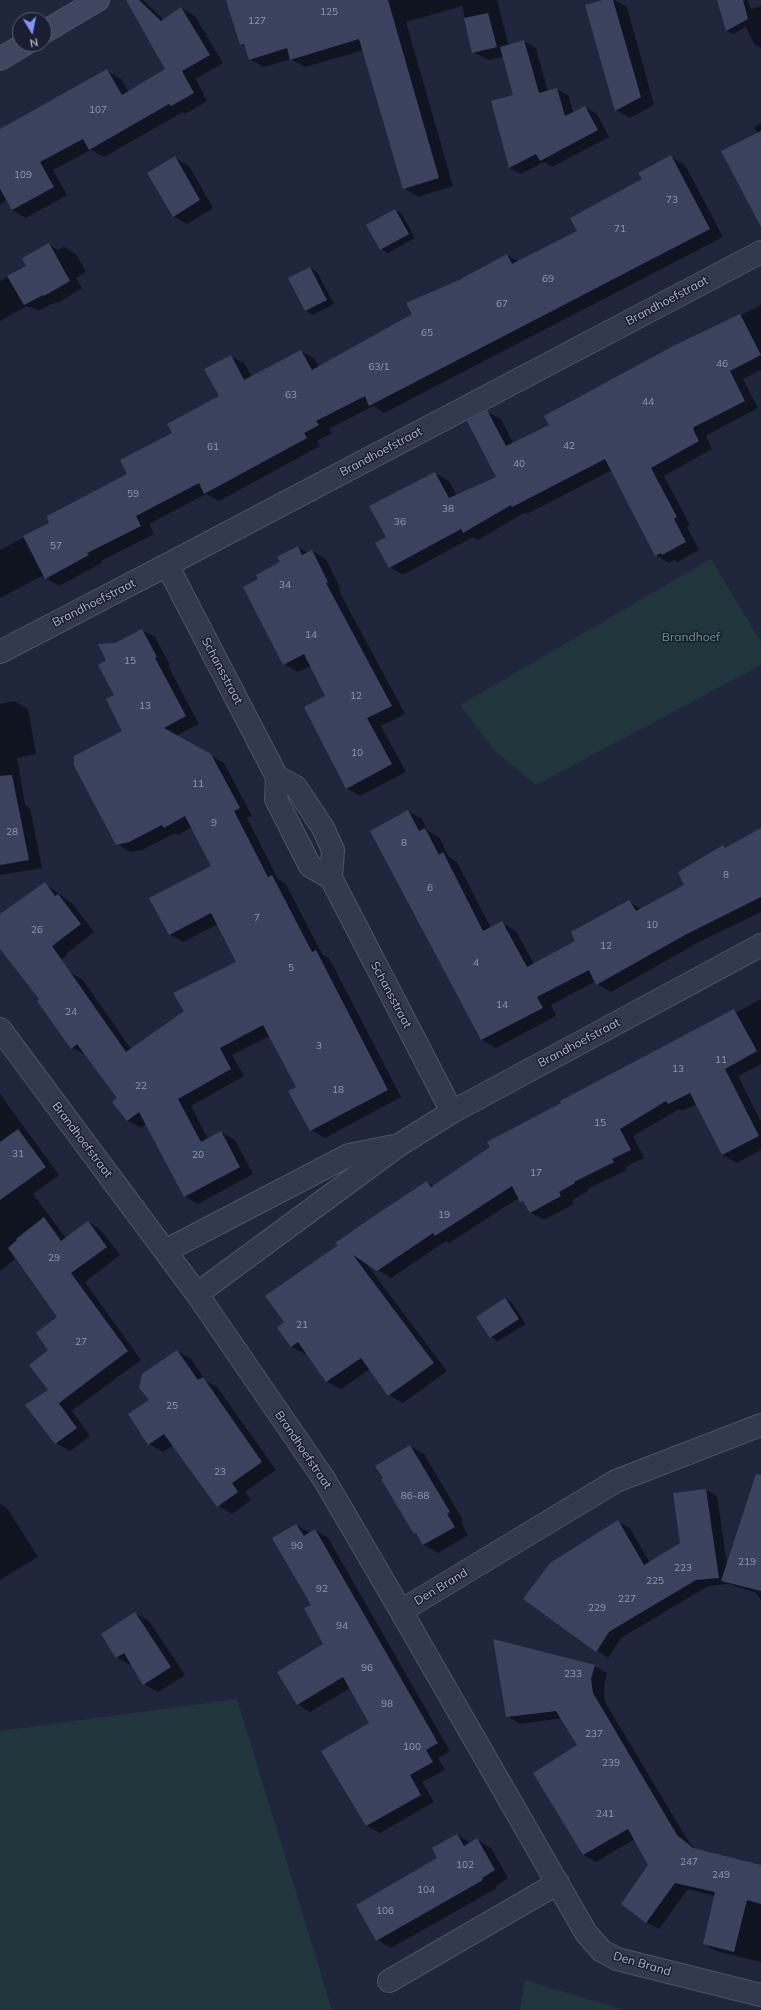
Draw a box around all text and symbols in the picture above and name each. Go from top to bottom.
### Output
house number: 125 [320,6,338,18]
north arrow [12,12,52,52]
house number: 127 [248,15,266,27]
text: N [29,35,39,50]
house number: 107 [89,104,107,116]
house number: 109 [14,169,32,181]
house number: 73 [666,194,678,206]
house number: 71 [614,223,626,235]
house number: 69 [542,273,554,285]
street label: Brandhoefstraat [623,273,711,329]
house number: 67 [496,298,508,310]
house number: 65 [421,327,433,339]
house number: 46 [716,358,728,370]
house number: 63/1 [369,361,389,373]
house number: 63 [285,389,297,401]
house number: 44 [642,396,654,408]
street label: Brandhoefstraat [337,424,425,480]
house number: 42 [563,440,575,452]
house number: 61 [207,441,219,453]
house number: 40 [513,458,525,470]
house number: 59 [127,488,139,500]
house number: 38 [442,503,454,515]
house number: 36 [394,516,406,528]
house number: 57 [50,540,62,552]
street label: Brandhoefstraat [50,576,138,630]
house number: 34 [279,579,291,591]
house number: 14 [305,629,317,641]
park label: Brandhoef [662,630,720,644]
street label: Schansstraat [198,635,246,707]
house number: 15 [124,655,136,667]
house number: 12 [350,690,362,702]
house number: 13 [139,700,151,712]
house number: 10 [351,747,363,759]
house number: 11 [192,778,204,790]
house number: 9 [211,817,217,829]
house number: 28 [6,826,18,838]
house number: 8 [401,837,407,849]
house number: 8 [723,869,729,881]
house number: 6 [427,882,433,894]
house number: 7 [254,912,260,924]
house number: 10 [646,919,658,931]
house number: 26 [31,924,43,936]
house number: 12 [600,940,612,952]
house number: 4 [473,957,479,969]
street label: Schansstraat [367,959,415,1031]
house number: 5 [288,962,294,974]
house number: 14 [496,999,508,1011]
house number: 24 [65,1006,77,1018]
street label: Brandhoefstraat [535,1015,623,1071]
house number: 3 [316,1040,322,1052]
house number: 11 [715,1054,727,1066]
house number: 13 [672,1063,684,1075]
house number: 22 [135,1080,147,1092]
house number: 18 [332,1084,344,1096]
street label: Brandhoefstraat [49,1099,115,1181]
house number: 15 [594,1117,606,1129]
house number: 31 [12,1148,24,1160]
house number: 20 [192,1149,204,1161]
house number: 17 [530,1167,542,1179]
house number: 19 [438,1209,450,1221]
house number: 29 [48,1252,60,1264]
house number: 21 [296,1319,308,1331]
house number: 27 [75,1336,87,1348]
house number: 25 [166,1400,178,1412]
street label: Brandhoefstraat [272,1408,334,1492]
house number: 23 [214,1466,226,1478]
house number: 86-88 [401,1490,429,1502]
house number: 90 [291,1540,303,1552]
house number: 219 [738,1556,756,1568]
house number: 223 [674,1562,692,1574]
street label: Den Brand [412,1565,470,1609]
house number: 225 [646,1575,664,1587]
house number: 92 [316,1583,328,1595]
house number: 227 [618,1593,636,1605]
house number: 229 [588,1602,606,1614]
house number: 94 [336,1620,348,1632]
house number: 96 [361,1662,373,1674]
house number: 233 [564,1668,582,1680]
house number: 98 [381,1698,393,1710]
house number: 237 [585,1728,603,1740]
house number: 100 [403,1741,421,1753]
house number: 239 [602,1757,620,1769]
house number: 241 [596,1808,614,1820]
house number: 247 [680,1856,698,1868]
house number: 102 [456,1859,474,1871]
house number: 249 [712,1869,730,1881]
house number: 104 [417,1884,435,1896]
house number: 106 [376,1905,394,1917]
street label: Den Brand [611,1949,673,1979]

